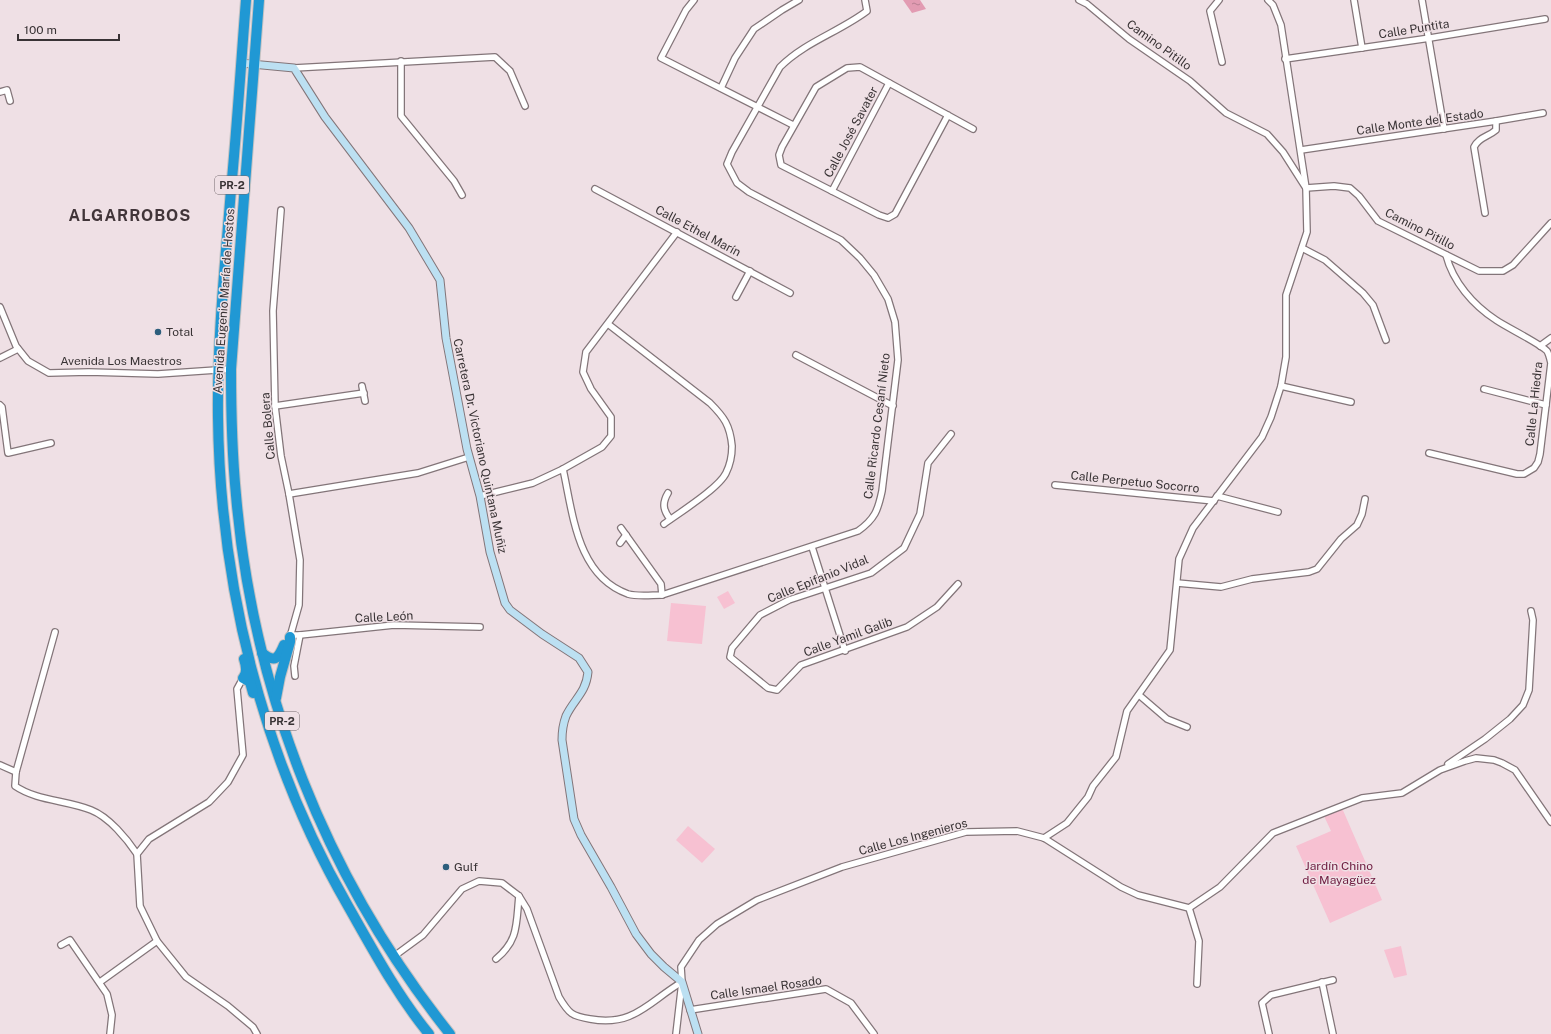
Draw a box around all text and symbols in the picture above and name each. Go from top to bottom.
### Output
scale bar [18,16,119,42]
street label: Calle Puntita [1378,16,1450,42]
street label: Camino Pitillo [1124,17,1194,73]
text: 100 m [24,23,57,37]
street label: Calle José Savater [821,84,881,180]
street label: Calle Monte del Estado [1356,106,1485,138]
road number: PR-2 [215,176,249,194]
street label: Calle Ethel Marín [653,202,743,260]
street label: Camino Pitillo [1383,205,1458,253]
district label: ALGARROBOS [69,206,191,225]
street label: Avenida Eugenio María de Hostos [211,208,237,394]
place label: Total [166,325,194,339]
marker: Total [153,327,163,337]
street label: Carretera Dr. Victoriano Quintana Muñiz [450,337,510,555]
street label: Calle Ricardo Cesaní Nieto [861,352,893,500]
street label: Avenida Los Maestros [60,354,182,368]
street label: Calle La Hiedra [1523,361,1545,447]
street label: Calle Bolera [258,392,278,460]
street label: Calle Perpetuo Socorro [1070,468,1200,496]
street label: Calle Epifanio Vidal [765,552,871,606]
street label: Calle León [354,608,414,626]
street label: Calle Yamil Galib [802,614,894,660]
road number: PR-2 [265,712,299,730]
street label: Calle Los Ingenieros [857,816,969,858]
park label: Jardín Chino de Mayagüez [1302,859,1376,887]
place label: Gulf [454,860,478,874]
marker: Gulf [441,862,451,872]
street label: Calle Ismael Rosado [709,973,823,1003]

